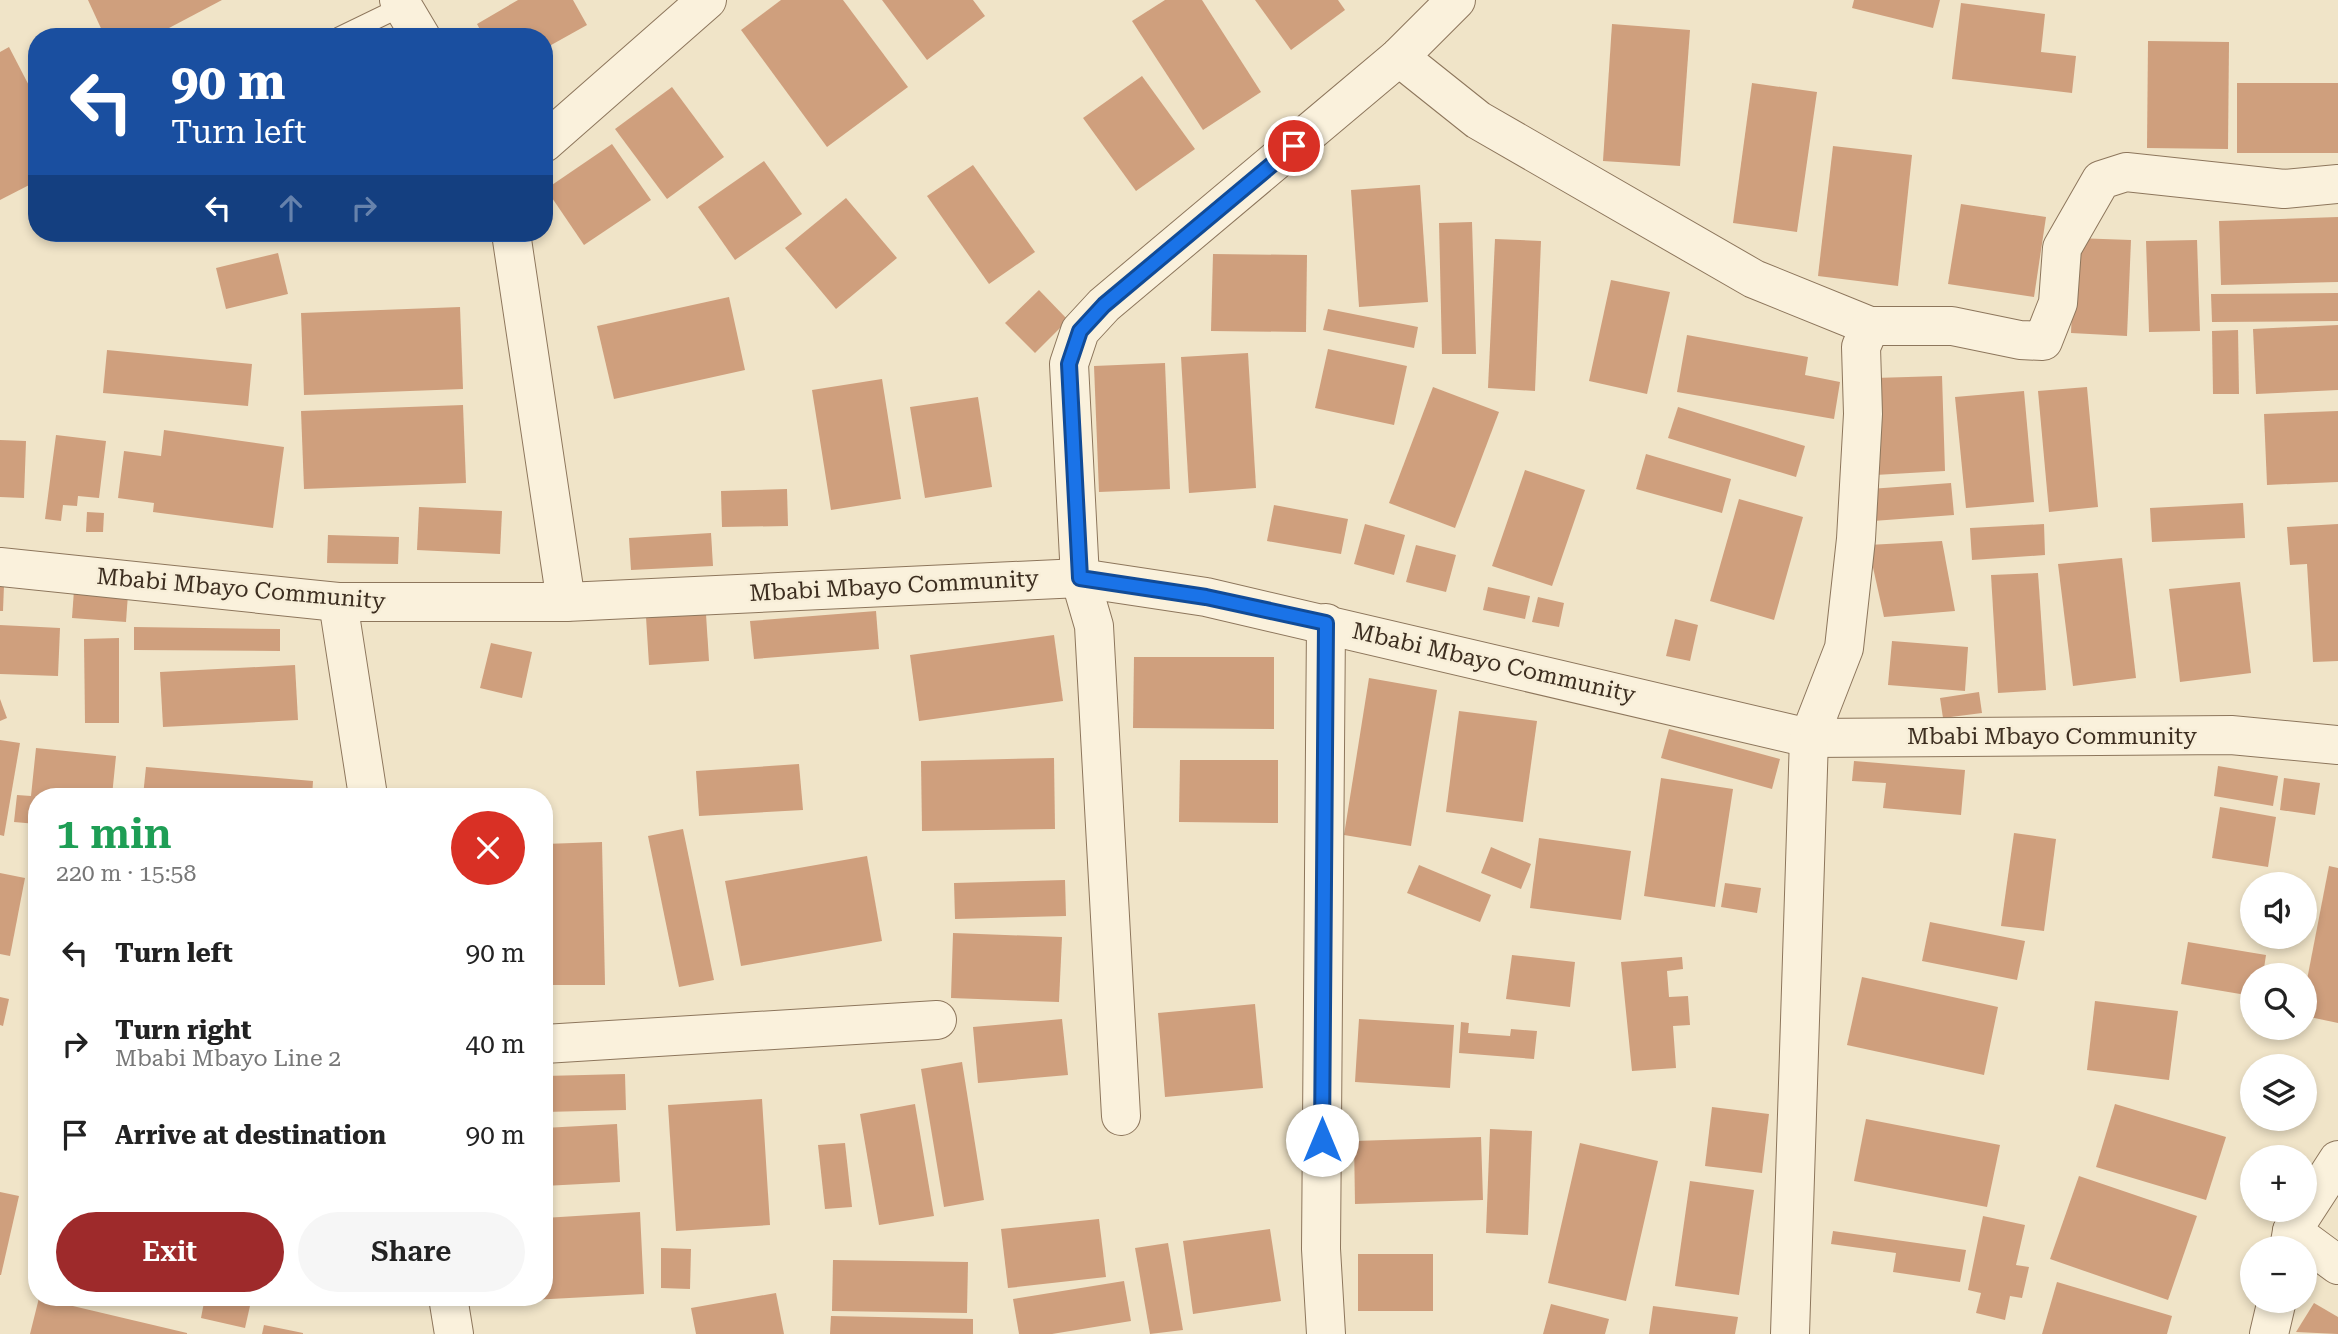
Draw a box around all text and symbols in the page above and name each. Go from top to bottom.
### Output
text: 90 m [171,54,286,111]
icon: left [56,56,147,147]
text: Turn left [171,113,306,151]
pin [1264,116,1324,176]
icon: arrive [1275,127,1313,165]
icon: left [199,189,237,227]
icon: ahead [272,189,310,227]
icon: right [345,189,383,227]
street label: Mbabi Mbayo Community [95,563,387,615]
street label: Mbabi Mbayo Community [749,565,1040,607]
street label: Mbabi Mbayo Community [1350,617,1639,709]
street label: Mbabi Mbayo Community [1907,723,2197,750]
text: 1 min [56,809,172,858]
button: close [451,811,525,885]
text: 220 m · 15:58 [56,860,196,887]
map controls [2240,872,2317,1313]
button: sound [2240,872,2317,949]
icon: left [56,934,94,972]
text: Turn left [115,938,233,968]
text: 90 m [466,938,525,968]
button: search [2240,963,2317,1040]
text: Turn right [115,1015,251,1045]
icon: right [56,1025,94,1063]
text: 40 m [466,1029,525,1059]
text: Mbabi Mbayo Line 2 [115,1045,341,1072]
button: layers [2240,1054,2317,1131]
position arrow [1285,1103,1359,1177]
icon: arrive [56,1116,94,1154]
text: Arrive at destination [115,1120,386,1150]
text: 90 m [466,1120,525,1150]
button: + [2240,1145,2317,1222]
button: Exit [56,1212,284,1292]
button: Share [298,1212,525,1292]
button: − [2240,1236,2317,1313]

